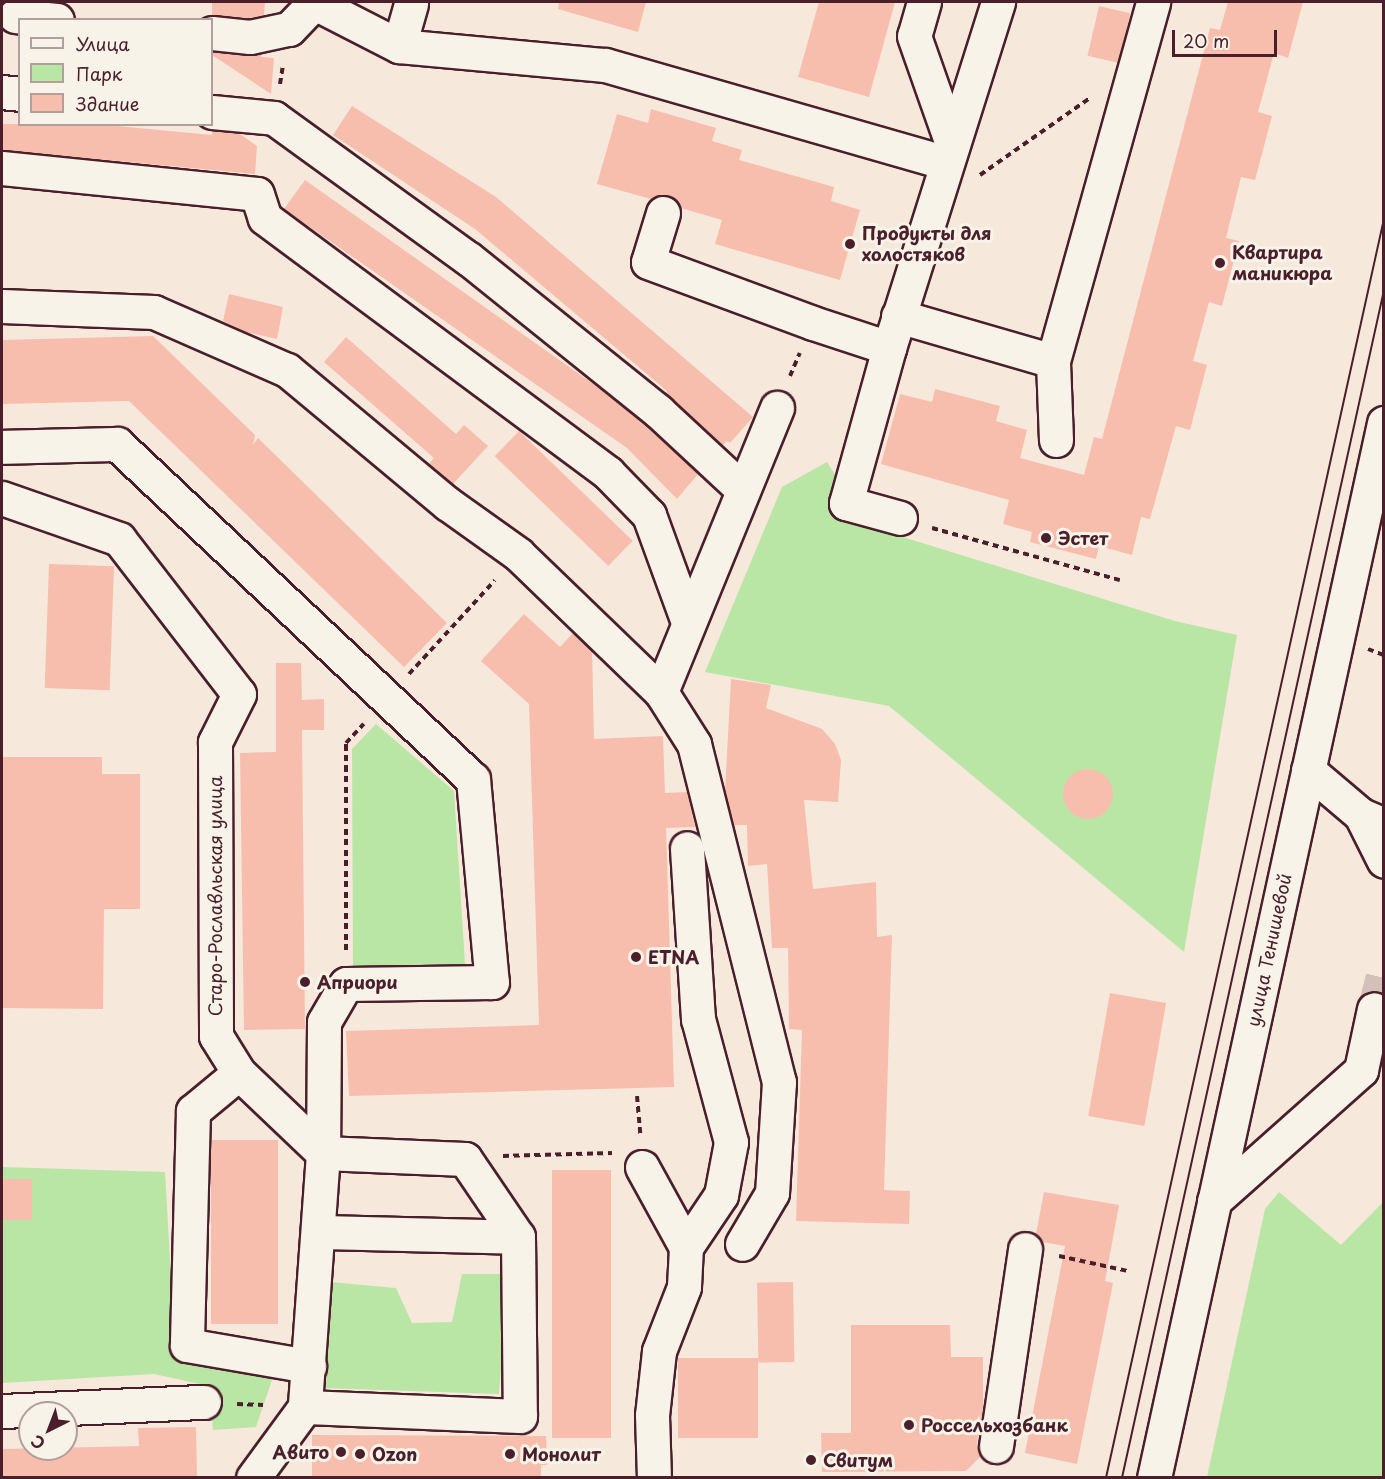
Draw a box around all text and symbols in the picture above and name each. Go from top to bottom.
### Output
legend [18,18,213,126]
scale bar [1175,18,1280,56]
text: 20 m [1183,27,1229,54]
text: Улица [76,30,130,57]
text: Парк [76,60,122,87]
text: Здание [76,90,139,117]
place label: Продукты для холостяков [862,223,991,266]
marker: Продукты для холостяков [843,237,857,251]
place label: Квартира маникюра [1232,242,1332,284]
marker: Квартира маникюра [1213,256,1227,270]
place label: Эстет [1058,527,1108,549]
marker: Эстет [1039,531,1053,545]
street label: Старо-Рославльская улица [204,775,226,1017]
street label: улица Тенишевой [1242,871,1296,1029]
place label: ETNA [648,946,699,968]
marker: ETNA [629,950,643,964]
place label: Априори [317,971,398,993]
marker: Априори [298,975,312,989]
north arrow [18,1401,78,1461]
place label: Россельхозбанк [921,1414,1068,1436]
marker: Россельхозбанк [902,1418,916,1432]
text: С [25,1430,50,1456]
place label: Авито [273,1441,329,1463]
place label: Ozon [372,1443,417,1465]
place label: Монолит [522,1443,601,1465]
marker: Авито [334,1445,348,1459]
marker: Ozon [353,1447,367,1461]
marker: Монолит [503,1447,517,1461]
place label: Свитум [823,1449,893,1471]
marker: Свитум [804,1453,818,1467]

